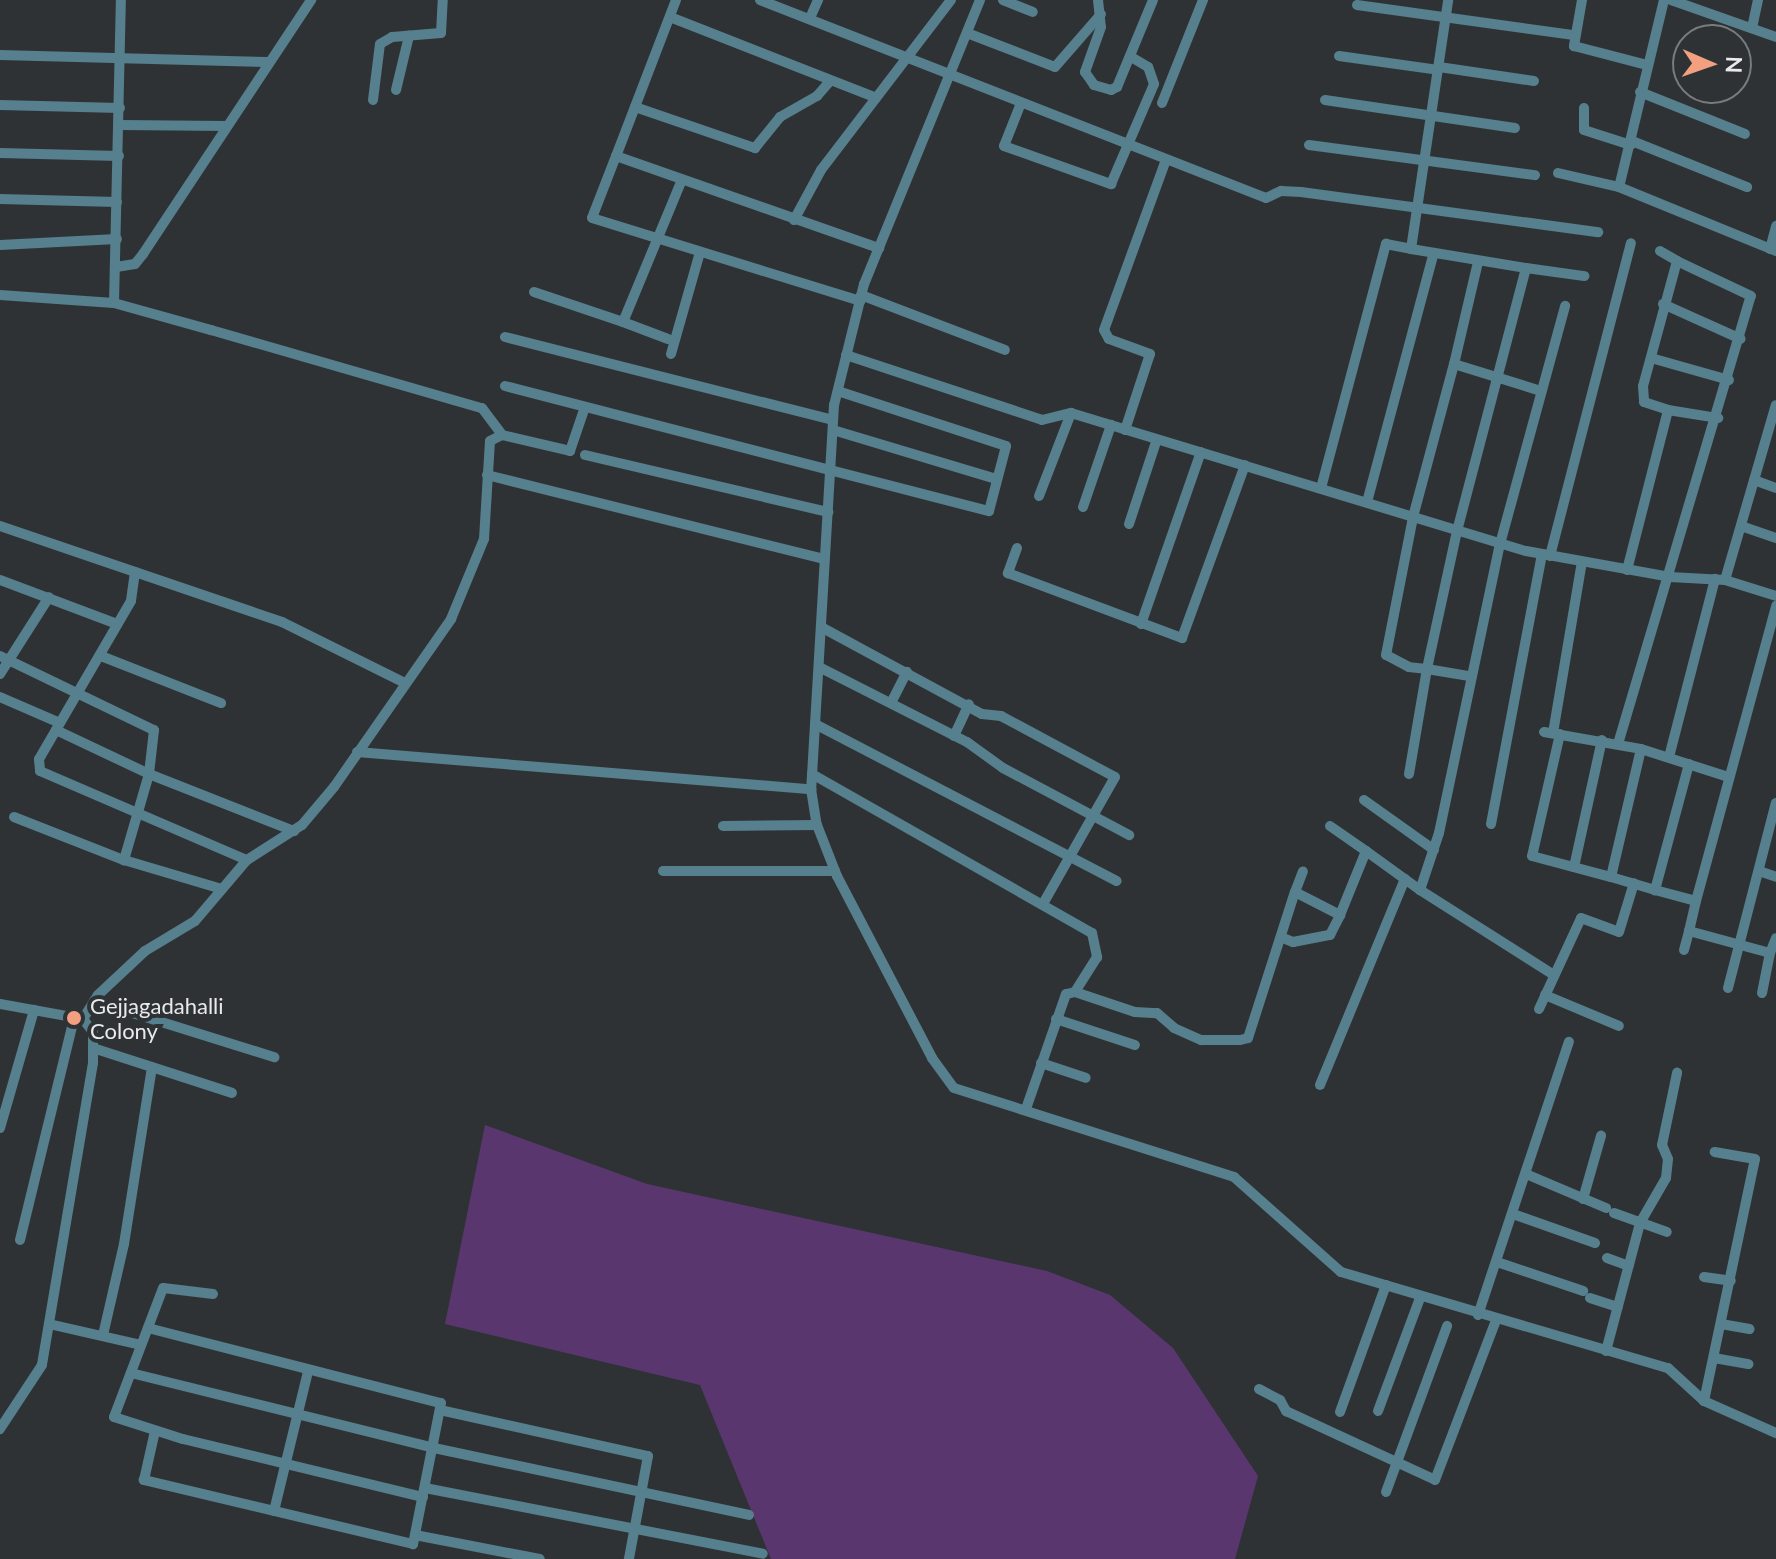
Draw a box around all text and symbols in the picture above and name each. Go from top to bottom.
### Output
north arrow [1672,24,1752,104]
text: N [1721,56,1748,74]
place label: Gejjagadahalli Colony [90,992,224,1044]
marker: Gejjagadahalli Colony [65,1009,83,1027]

